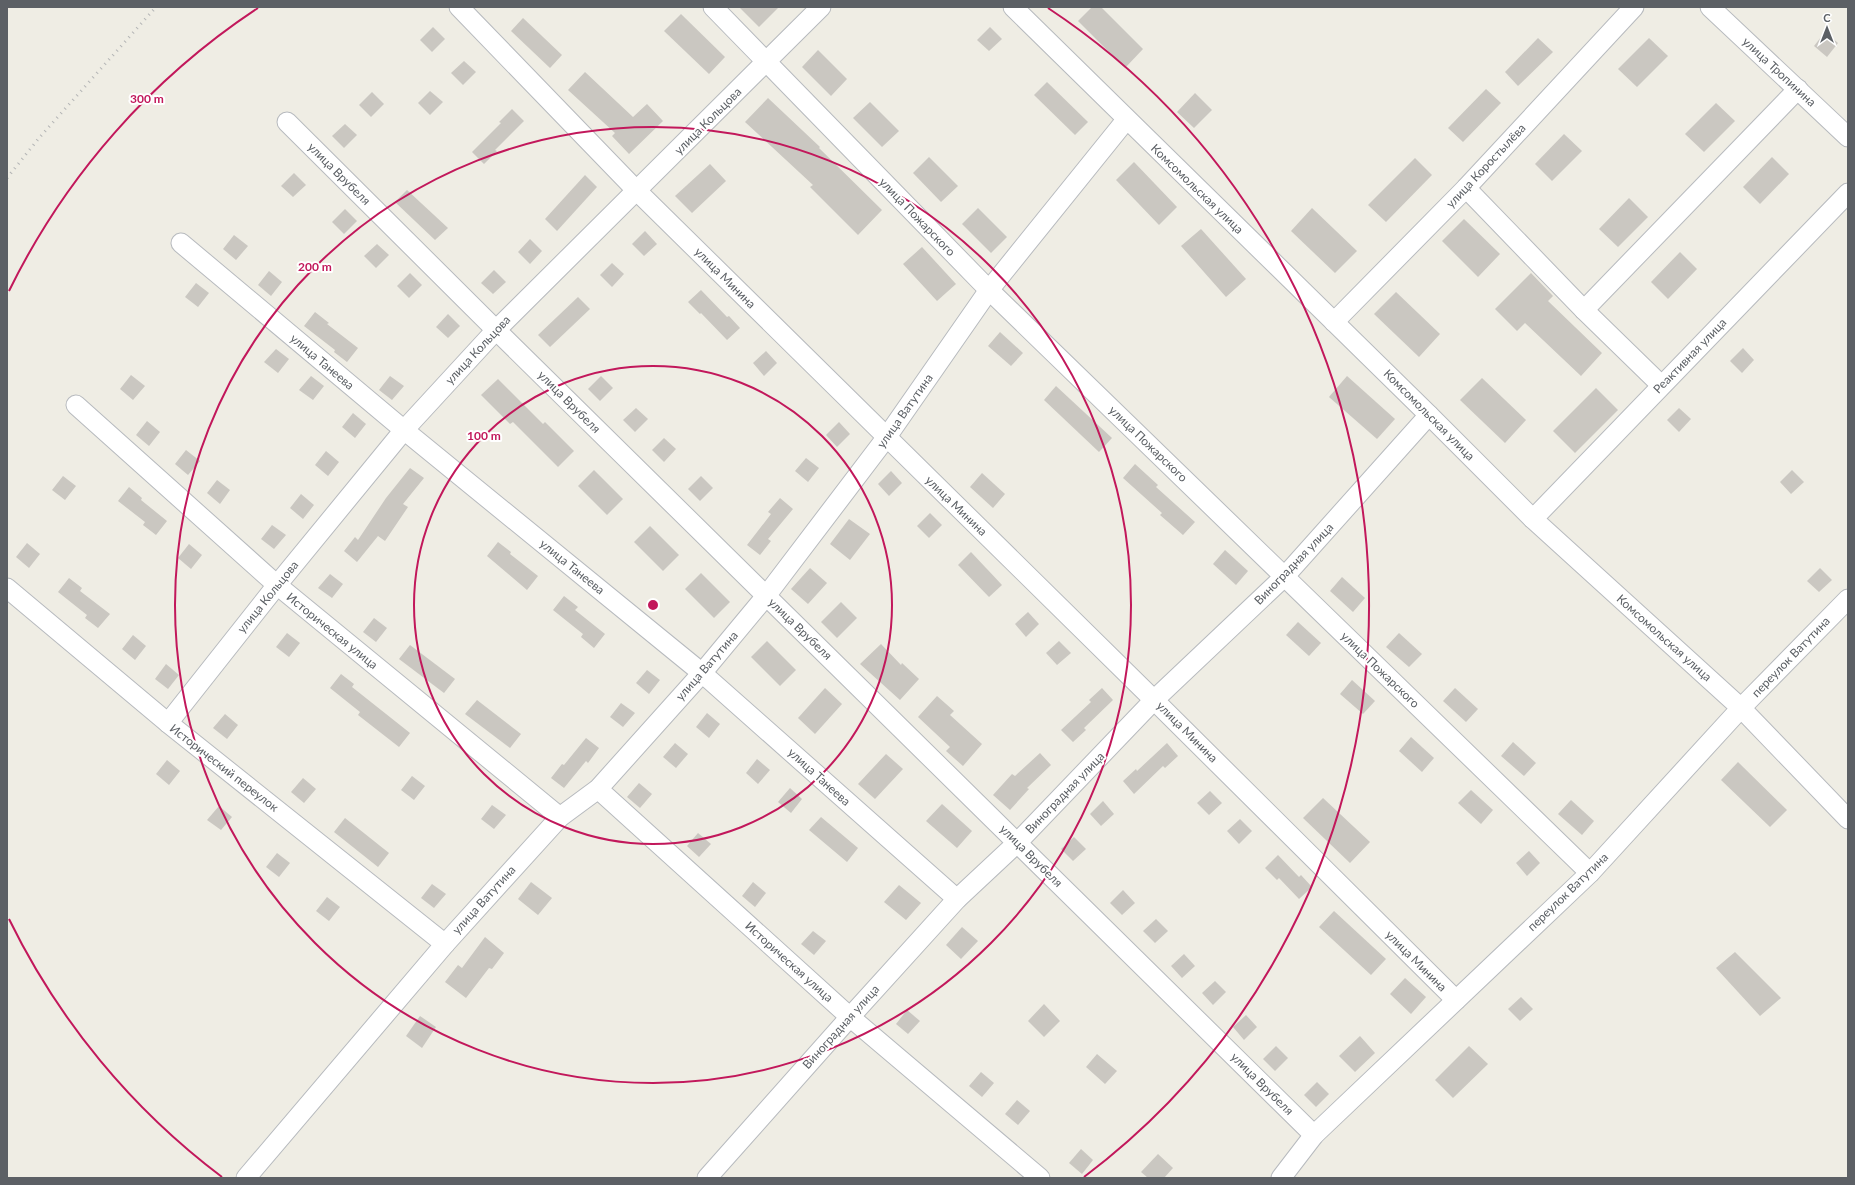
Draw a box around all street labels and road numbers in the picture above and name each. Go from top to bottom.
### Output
street label: улица Тропинина [1739,34,1819,110]
street label: улица Кольцова [671,84,744,157]
street label: улица Коростылёва [1443,120,1528,211]
street label: улица Врубеля [305,139,374,208]
street label: Комсомольская улица [1148,141,1247,237]
street label: улица Пожарского [876,174,959,259]
street label: улица Минина [692,244,759,311]
street label: улица Кольцова [442,312,513,387]
street label: Реактивная улица [1650,315,1729,396]
street label: улица Танеева [287,331,357,393]
street label: Комсомольская улица [1381,366,1478,463]
street label: улица Врубеля [535,367,604,436]
street label: улица Ватутина [873,371,936,451]
street label: улица Пожарского [1106,402,1191,485]
street label: улица Минина [922,472,990,539]
street label: Виноградная улица [1251,520,1336,608]
street label: улица Танеева [537,536,608,597]
street label: улица Кольцова [234,557,301,636]
street label: Историческая улица [284,589,381,672]
street label: Комсомольская улица [1614,591,1715,684]
street label: улица Врубеля [765,595,835,663]
street label: переулок Ватутина [1748,613,1833,700]
street label: улица Ватутина [672,628,741,704]
street label: улица Пожарского [1338,628,1423,711]
street label: улица Минина [1154,698,1221,765]
street label: Исторический переулок [167,720,282,815]
street label: улица Танеева [785,745,854,809]
street label: Виноградная улица [1022,749,1107,837]
street label: улица Врубеля [997,821,1066,890]
street label: переулок Ватутина [1524,849,1611,934]
street label: улица Ватутина [449,862,518,937]
street label: Историческая улица [742,918,836,1005]
street label: улица Минина [1383,927,1450,994]
street label: Виноградная улица [799,982,882,1072]
street label: улица Врубеля [1228,1049,1297,1118]

